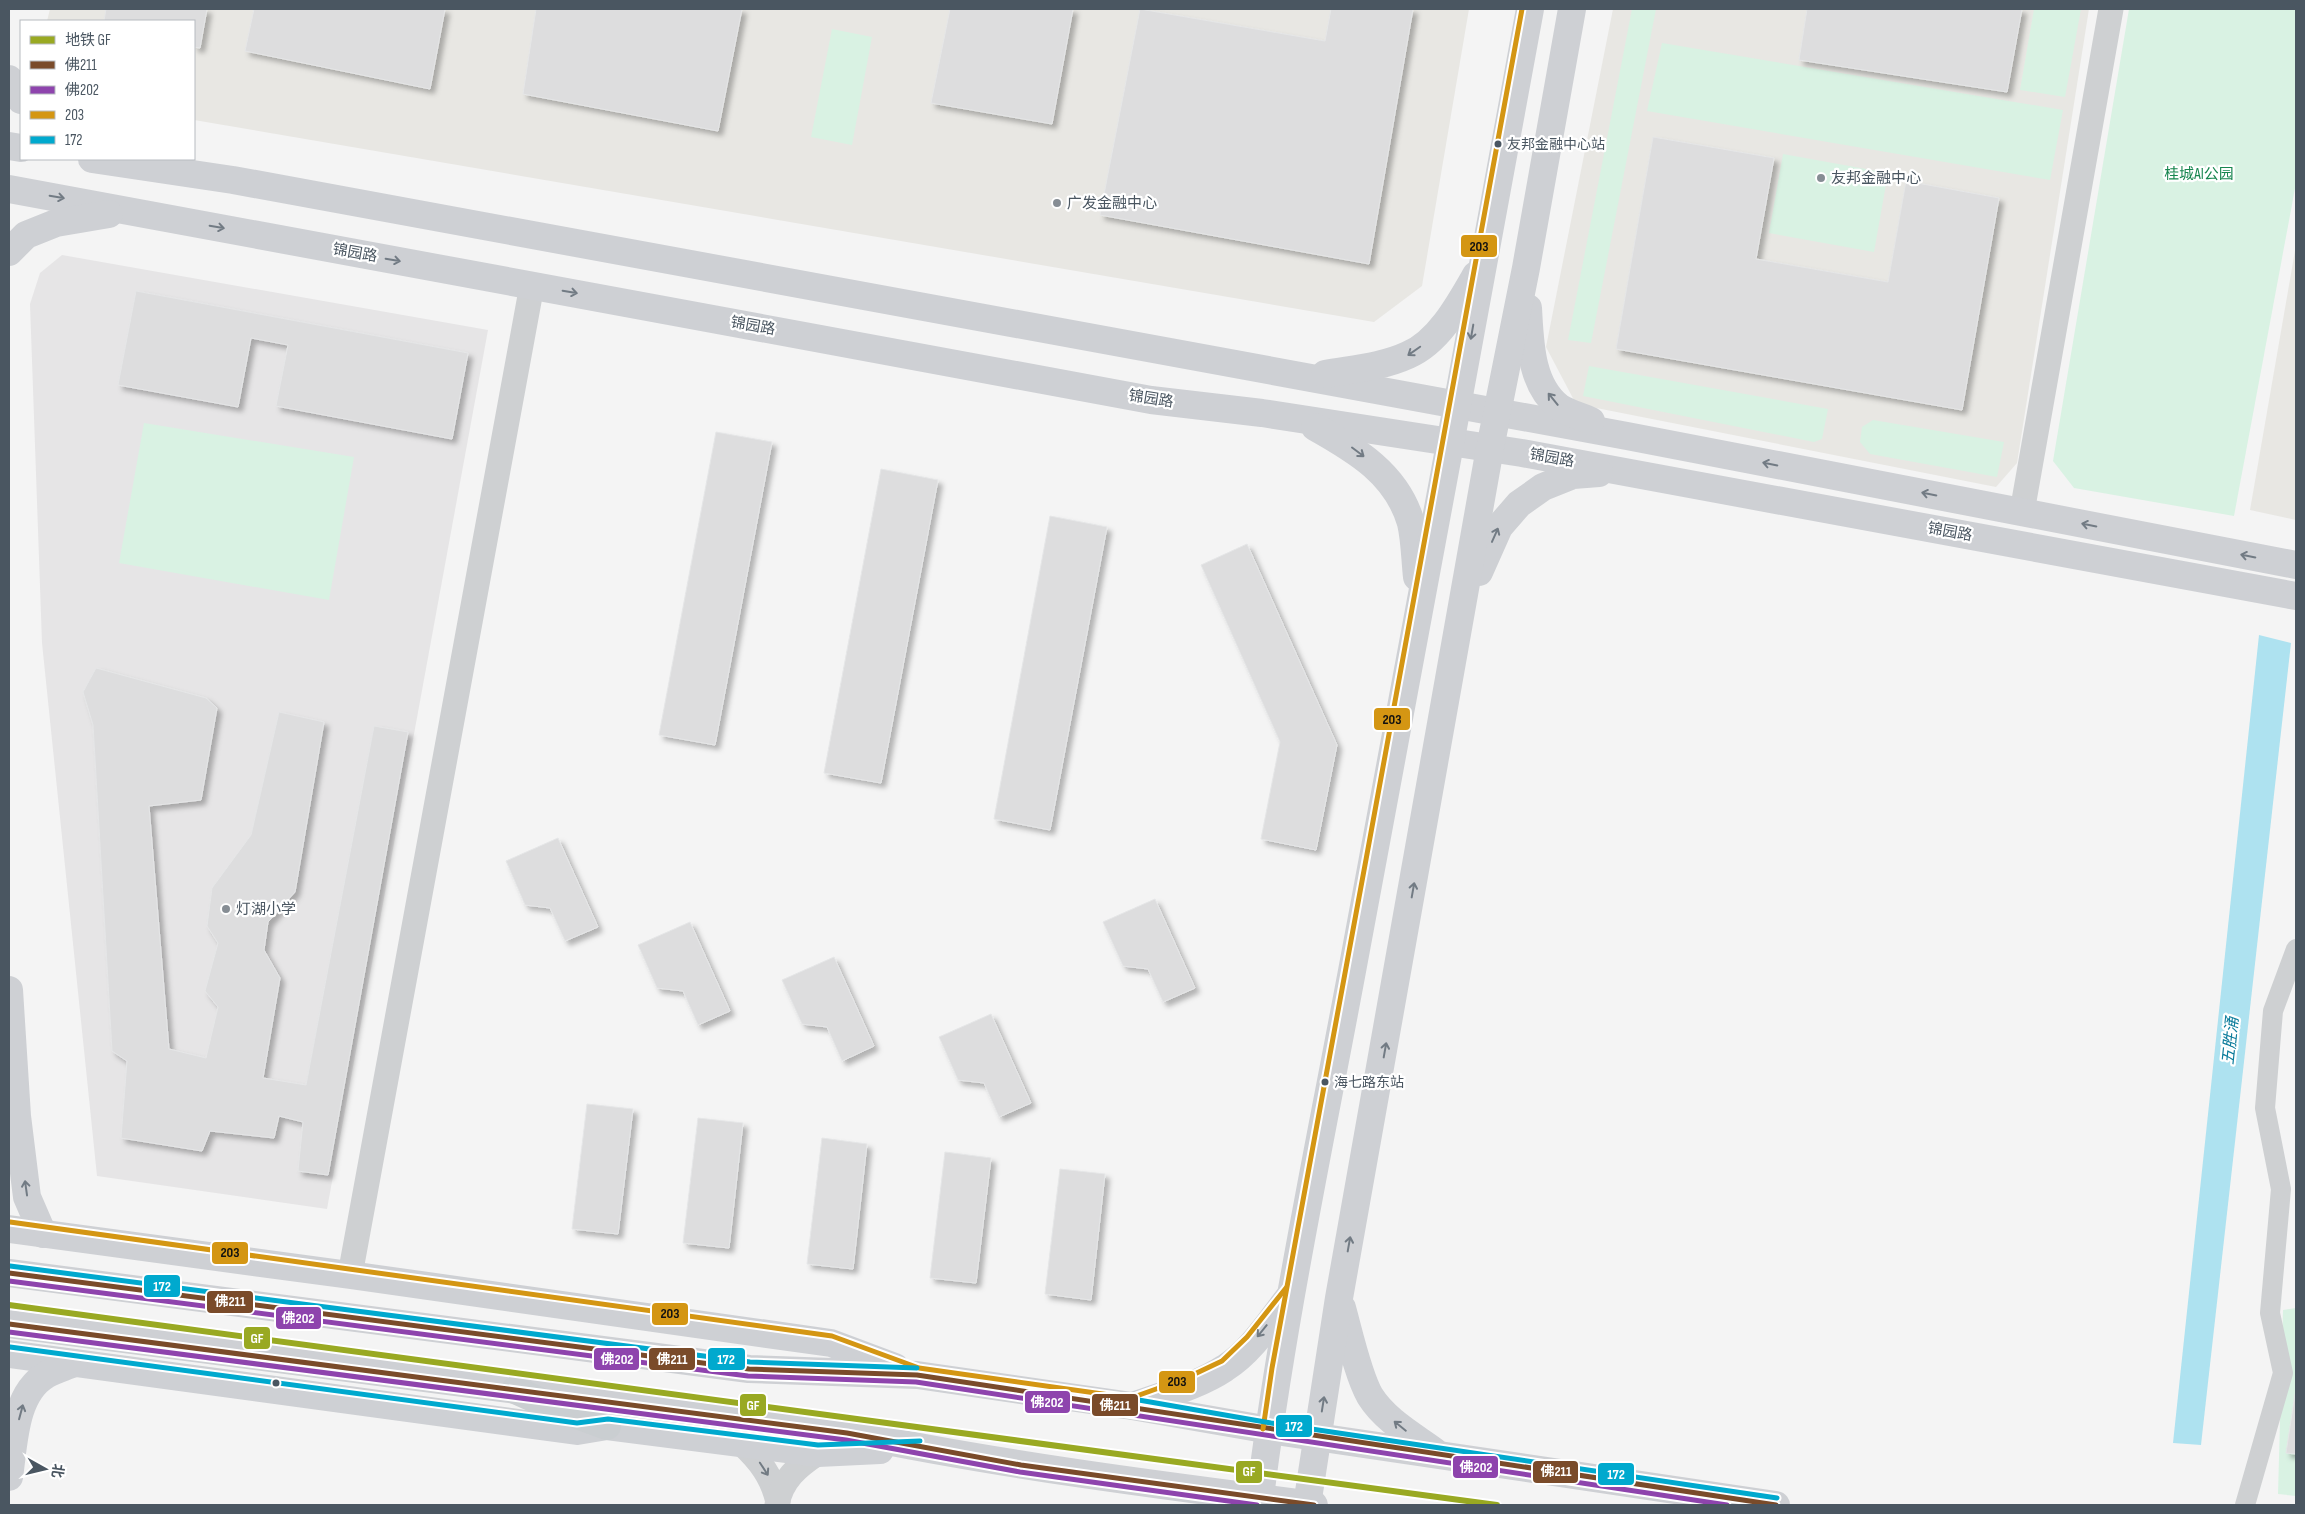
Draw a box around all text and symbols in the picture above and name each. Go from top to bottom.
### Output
legend [20,20,195,160]
text: 地铁 GF [65,31,111,50]
text: 佛211 [65,56,97,75]
text: 佛202 [65,81,99,100]
text: 203 [65,106,84,125]
text: 172 [65,131,82,150]
place label: 友邦金融中心站 [1507,136,1605,153]
marker: 友邦金融中心站 [1493,139,1503,149]
park label: 桂城AI公园 [2164,165,2234,184]
place label: 友邦金融中心 [1831,169,1921,188]
marker: 友邦金融中心 [1815,172,1827,184]
one-way arrow [48,193,64,203]
place label: 广发金融中心 [1067,194,1157,213]
marker: 广发金融中心 [1051,197,1063,209]
one-way arrow [208,223,224,232]
line badge: 203 [1460,234,1498,258]
text: 203 [1469,238,1489,255]
street label: 锦园路 [331,240,379,266]
one-way arrow [385,255,401,265]
one-way arrow [562,288,578,298]
street label: 锦园路 [729,313,777,339]
one-way arrow [1466,324,1476,340]
one-way arrow [1407,346,1421,356]
street label: 锦园路 [1127,386,1175,412]
one-way arrow [1547,393,1558,406]
street label: 锦园路 [1528,445,1576,471]
one-way arrow [1351,447,1365,457]
one-way arrow [1762,458,1778,468]
one-way arrow [1922,489,1938,499]
street label: 锦园路 [1926,519,1974,545]
one-way arrow [2081,520,2097,529]
one-way arrow [1491,528,1501,543]
one-way arrow [2241,550,2257,560]
line badge: 203 [1373,707,1411,731]
text: 203 [1382,711,1402,728]
one-way arrow [1408,882,1418,898]
place label: 灯湖小学 [236,900,296,919]
marker: 灯湖小学 [220,903,232,915]
water label: 五胜涌 [2219,1014,2243,1066]
one-way arrow [1380,1042,1390,1058]
place label: 海七路东站 [1334,1074,1404,1091]
marker: 海七路东站 [1320,1077,1330,1087]
one-way arrow [21,1181,31,1197]
one-way arrow [1345,1236,1355,1252]
line badge: 203 [211,1241,249,1265]
text: 203 [220,1244,240,1261]
line badge: 172 [143,1274,181,1298]
text: 172 [153,1278,171,1295]
line badge: 佛211 [206,1290,254,1314]
text: 佛211 [214,1293,246,1310]
line badge: 203 [651,1302,689,1326]
text: 203 [660,1305,680,1322]
line badge: 佛202 [275,1306,322,1330]
text: 佛202 [282,1310,314,1327]
one-way arrow [1257,1324,1268,1337]
line badge: GF [243,1326,271,1350]
text: GF [250,1330,264,1347]
line badge: 佛202 [593,1347,640,1371]
line badge: 佛211 [648,1347,696,1371]
line badge: 172 [707,1347,746,1371]
text: 佛202 [601,1351,633,1368]
text: 佛211 [656,1351,688,1368]
text: 172 [717,1351,735,1368]
line badge: 203 [1158,1370,1196,1394]
text: 203 [1167,1373,1187,1390]
unlabelled marker [271,1378,281,1388]
line badge: 佛202 [1024,1390,1071,1414]
line badge: GF [739,1393,767,1417]
line badge: 佛211 [1091,1393,1139,1417]
text: 佛202 [1031,1394,1063,1411]
text: GF [746,1397,760,1414]
text: 佛211 [1099,1397,1131,1414]
one-way arrow [1318,1397,1328,1413]
one-way arrow [17,1405,26,1421]
line badge: 172 [1275,1414,1313,1438]
text: 172 [1285,1418,1303,1435]
one-way arrow [1394,1421,1407,1432]
north arrow [20,1444,70,1494]
line badge: 佛202 [1452,1455,1499,1479]
text: 佛202 [1460,1459,1492,1476]
line badge: GF [1235,1460,1263,1484]
line badge: 佛211 [1532,1460,1579,1484]
one-way arrow [760,1462,770,1476]
line badge: 172 [1597,1462,1635,1486]
text: 北 [48,1463,67,1479]
text: GF [1242,1463,1256,1480]
text: 佛211 [1540,1463,1572,1480]
text: 172 [1607,1466,1625,1483]

